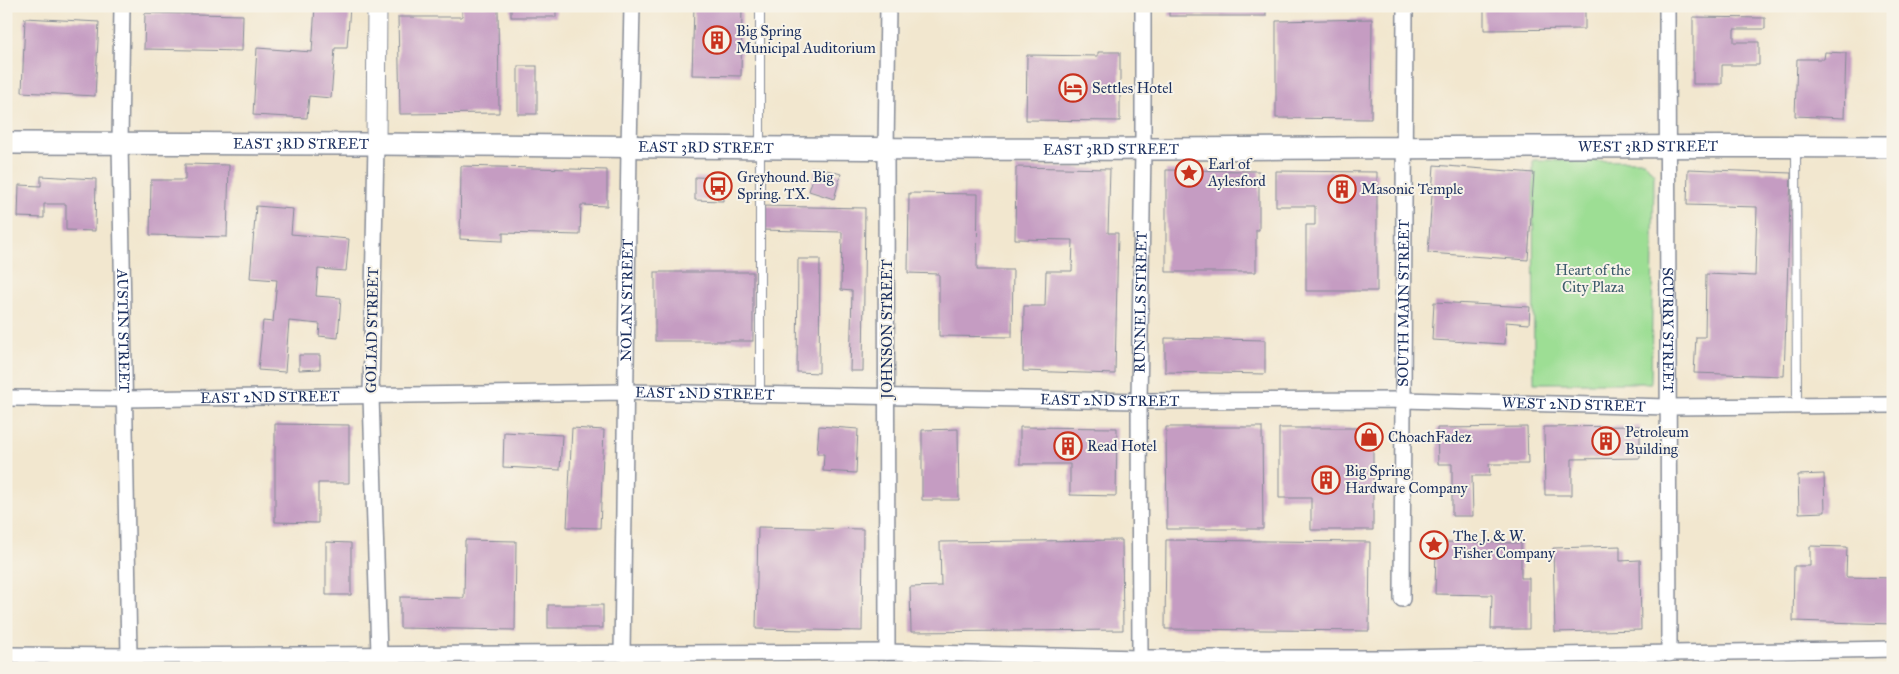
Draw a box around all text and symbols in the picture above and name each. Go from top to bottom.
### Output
place label: Big Spring Municipal Auditorium [736,22,876,57]
building icon: Big Spring Municipal Auditorium [702,25,732,55]
hotel icon: Settles Hotel [1058,73,1088,103]
place label: Settles Hotel [1092,79,1173,97]
street label: EAST 3RD STREET [233,135,369,153]
street label: WEST 3RD STREET [1578,137,1718,156]
street label: EAST 3RD STREET [638,138,774,157]
street label: EAST 3RD STREET [1043,140,1179,158]
place label: Earl of Aylesford [1207,155,1266,190]
place icon: Earl of Aylesford [1174,158,1204,188]
place label: Greyhound. Big Spring. TX. [737,168,834,203]
bus stop icon: Greyhound. Big Spring. TX. [703,171,733,201]
building icon: Masonic Temple [1327,174,1357,204]
place label: Masonic Temple [1361,180,1463,198]
street label: SOUTH MAIN STREET [1394,219,1413,387]
street label: RUNNELS STREET [1130,231,1151,373]
street label: NOLAN STREET [617,239,637,362]
street label: JOHNSON STREET [878,259,897,401]
park label: Heart of the City Plaza [1555,261,1631,296]
street label: GOLIAD STREET [362,267,382,393]
street label: SCURRY STREET [1659,267,1677,393]
street label: AUSTIN STREET [113,268,133,393]
street label: EAST 2ND STREET [635,383,775,404]
street label: EAST 2ND STREET [200,387,340,407]
street label: EAST 2ND STREET [1040,390,1180,410]
street label: WEST 2ND STREET [1502,394,1646,415]
shop icon: ChoachFadez [1354,422,1384,452]
place label: Petroleum Building [1625,423,1689,458]
building icon: Petroleum Building [1591,426,1621,456]
place label: ChoachFadez [1388,428,1472,446]
building icon: Read Hotel [1053,431,1083,461]
place label: Read Hotel [1087,437,1158,455]
place label: Big Spring Hardware Company [1345,462,1469,497]
building icon: Big Spring Hardware Company [1311,465,1341,495]
place label: The J. & W. Fisher Company [1453,527,1556,562]
place icon: The J. & W. Fisher Company [1419,530,1449,560]

